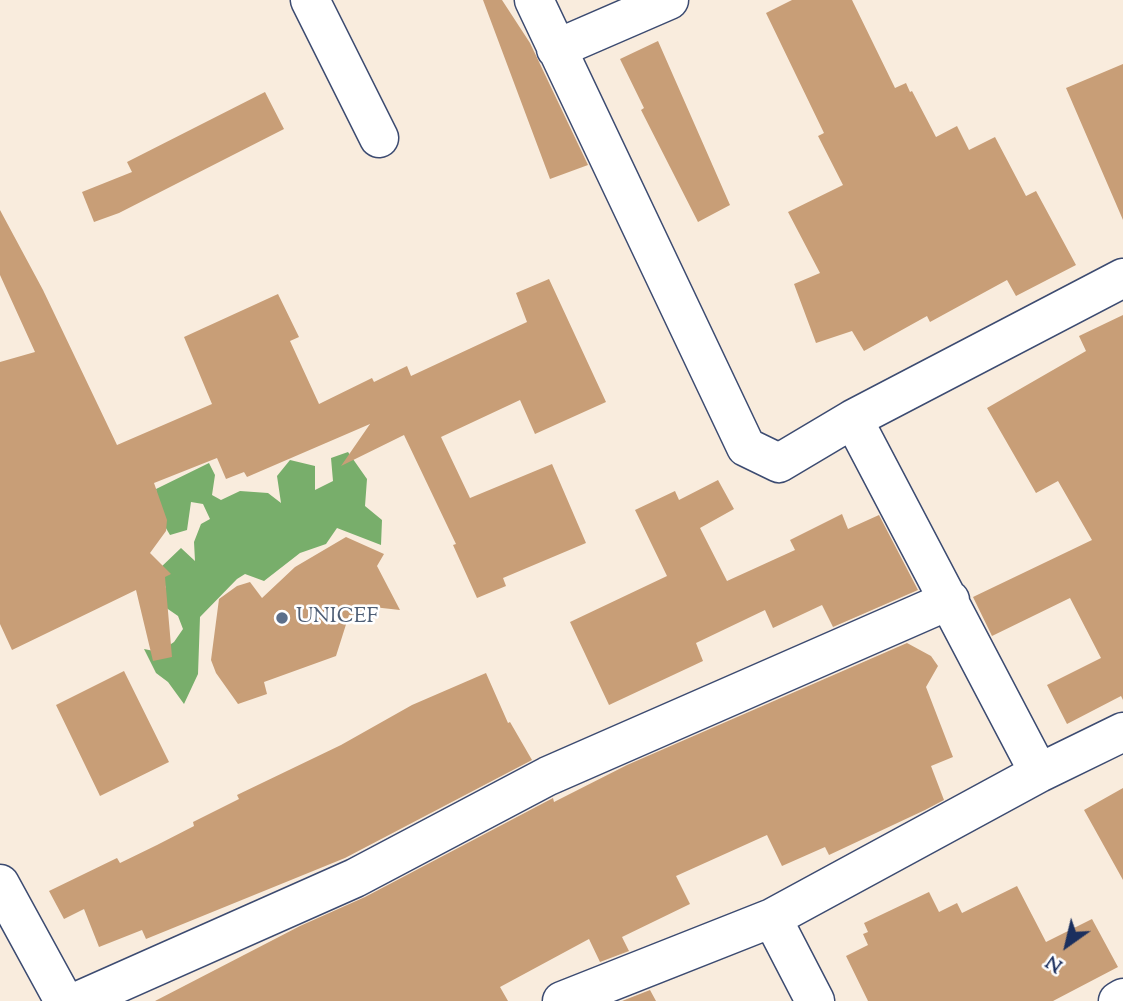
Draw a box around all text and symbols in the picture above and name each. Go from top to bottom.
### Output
place label: UNICEF [296,605,378,631]
marker: UNICEF [274,610,290,626]
north arrow [1032,910,1102,980]
text: N [1041,947,1069,978]

